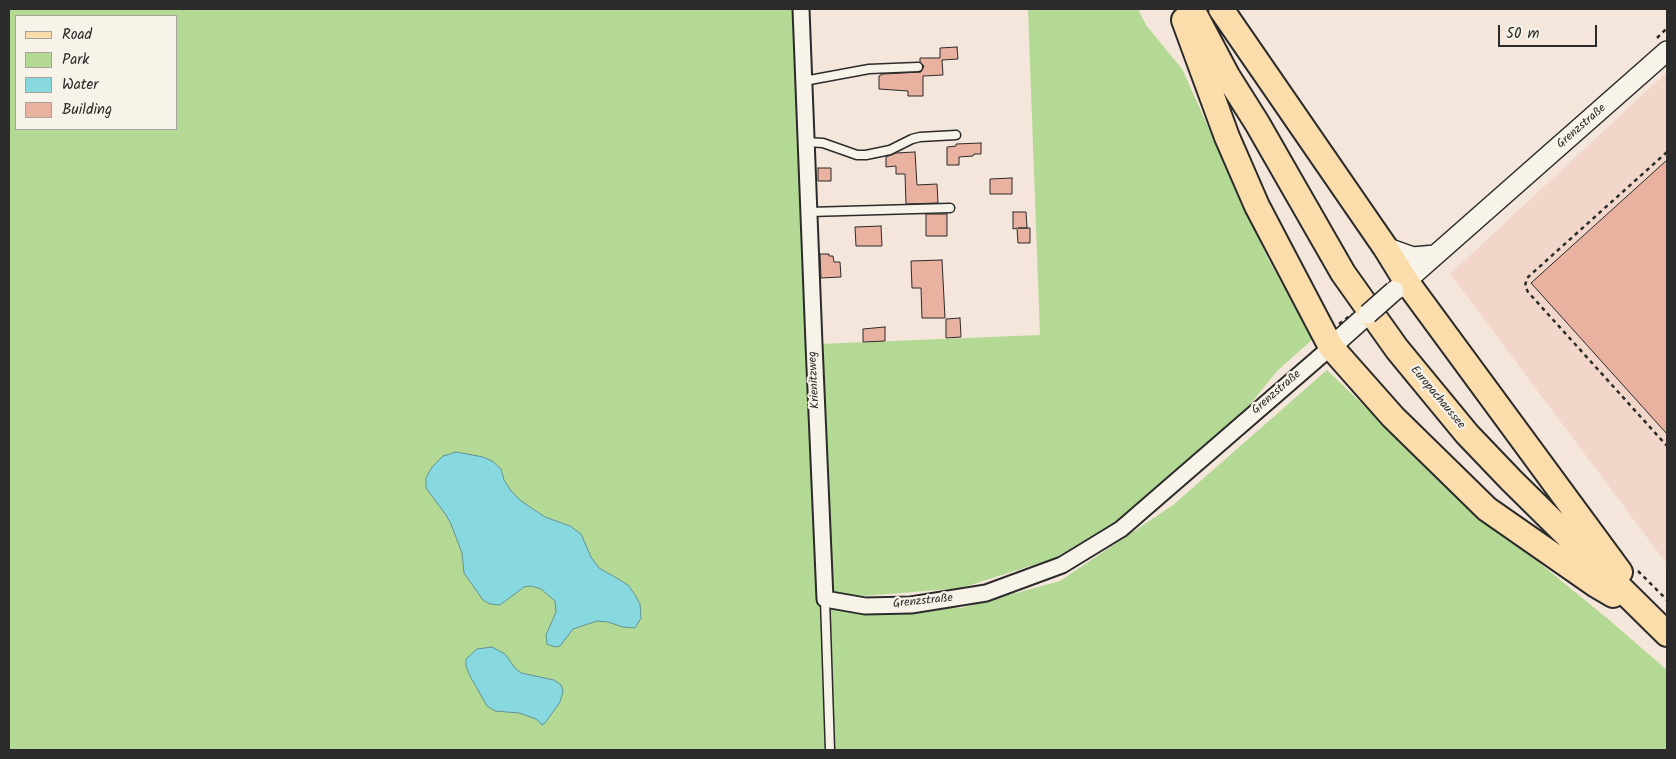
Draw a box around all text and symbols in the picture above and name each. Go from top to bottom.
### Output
legend [15,15,178,130]
scale bar [1501,15,1600,47]
text: 50 m [1506,22,1540,46]
text: Road [62,23,92,47]
text: Park [62,48,89,72]
text: Water [62,73,98,97]
text: Building [62,98,112,122]
street label: Grenzstraße [1555,102,1609,152]
street label: Krienitzweg [806,351,824,409]
street label: Europachaussee [1406,364,1468,432]
street label: Grenzstraße [1250,368,1304,418]
street label: Grenzstraße [892,592,954,612]

